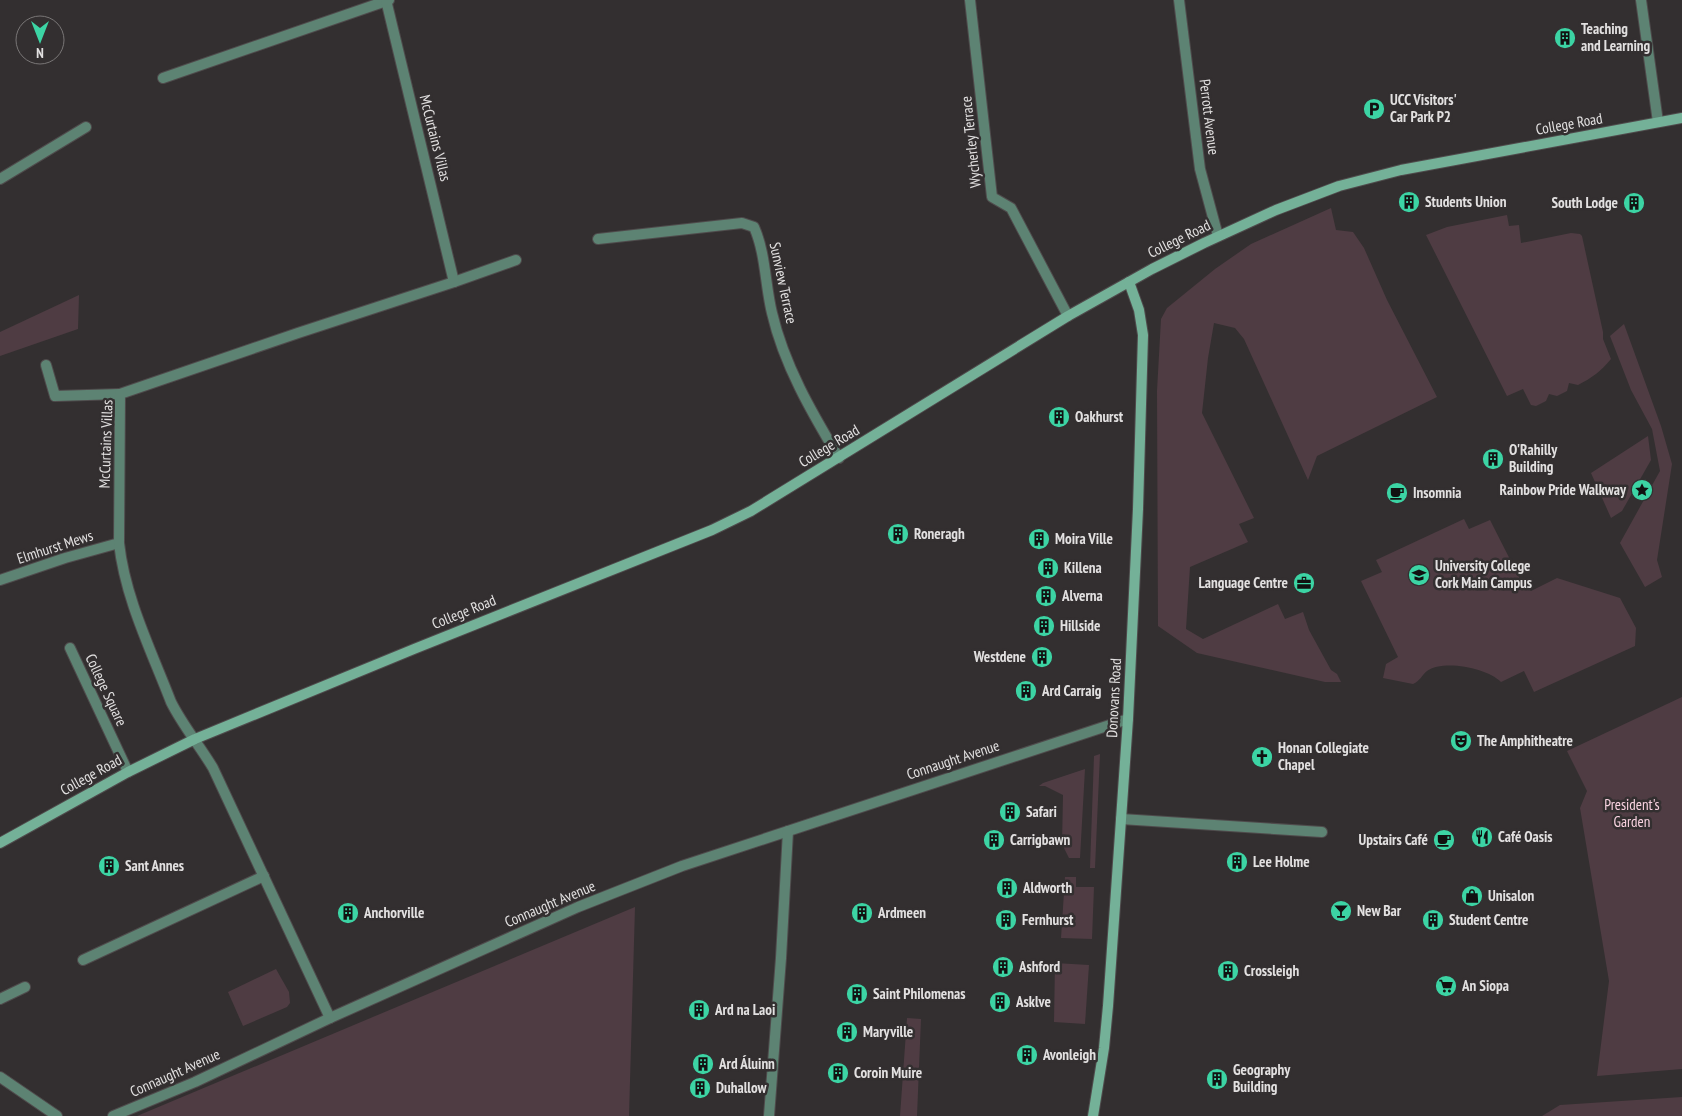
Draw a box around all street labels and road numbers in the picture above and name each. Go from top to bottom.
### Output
street label: Perrott Avenue [1195,78,1224,156]
street label: McCurtains Villas [416,93,455,183]
street label: Wycherley Terrace [956,95,985,189]
street label: College Road [1534,108,1604,139]
street label: College Road [1144,215,1213,262]
street label: Sunview Terrace [766,240,801,325]
street label: McCurtains Villas [94,399,117,489]
street label: College Road [795,420,863,471]
street label: Elmhurst Mews [14,525,95,568]
street label: College Road [429,590,499,633]
street label: College Square [81,651,131,729]
street label: Donovans Road [1102,658,1125,738]
street label: Connaught Avenue [904,736,1002,783]
street label: College Road [57,750,125,799]
street label: Connaught Avenue [502,876,598,931]
street label: Connaught Avenue [127,1044,223,1101]

